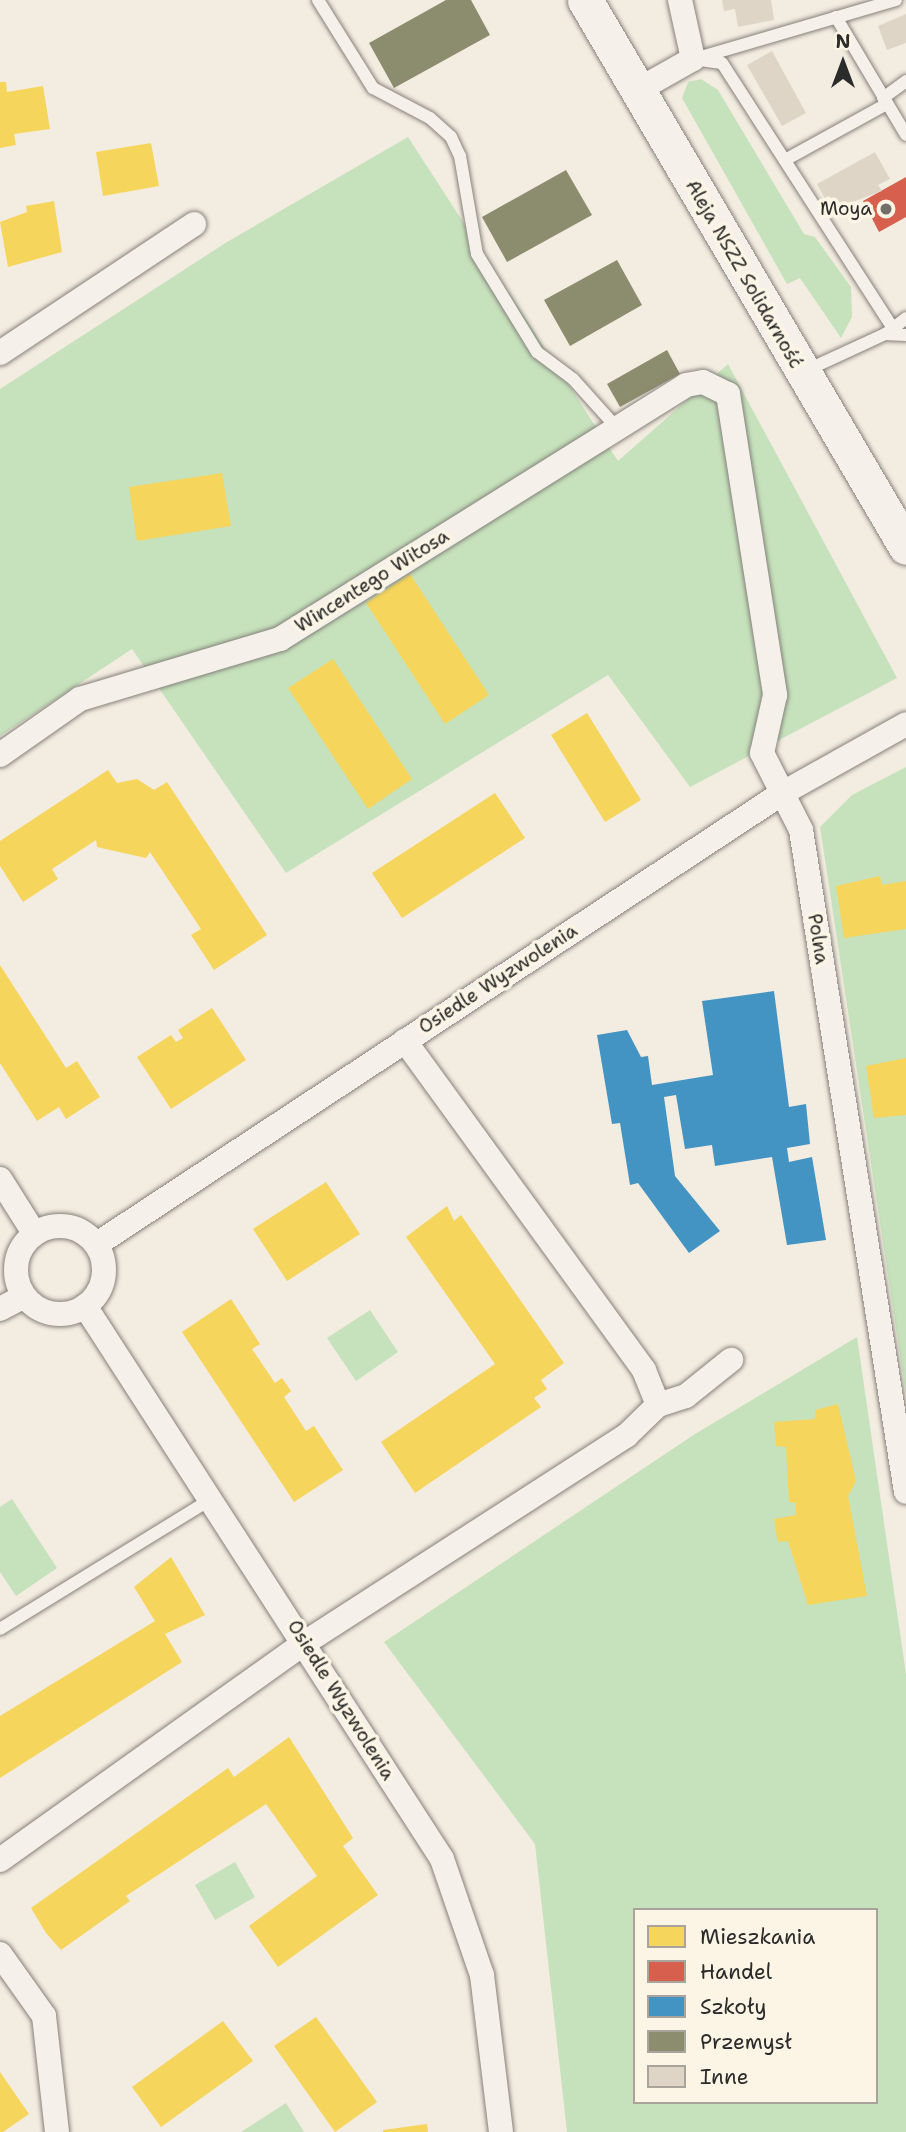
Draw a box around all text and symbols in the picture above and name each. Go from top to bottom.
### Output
north arrow [808,28,878,98]
text: N [835,29,851,54]
street label: Aleja NSZZ Solidarność [681,176,807,372]
place label: Moya [820,198,872,220]
marker: Moya [878,201,894,217]
street label: Wincentego Witosa [291,524,453,638]
street label: Polna [803,912,833,966]
street label: Osiedle Wyzwolenia [414,919,582,1039]
street label: Osiedle Wyzwolenia [282,1616,400,1784]
legend [633,1908,878,2104]
text: Mieszkania [700,1923,815,1951]
text: Handel [700,1958,772,1986]
text: Szkoły [700,1993,767,2021]
text: Przemysł [700,2028,792,2056]
text: Inne [700,2063,749,2091]

